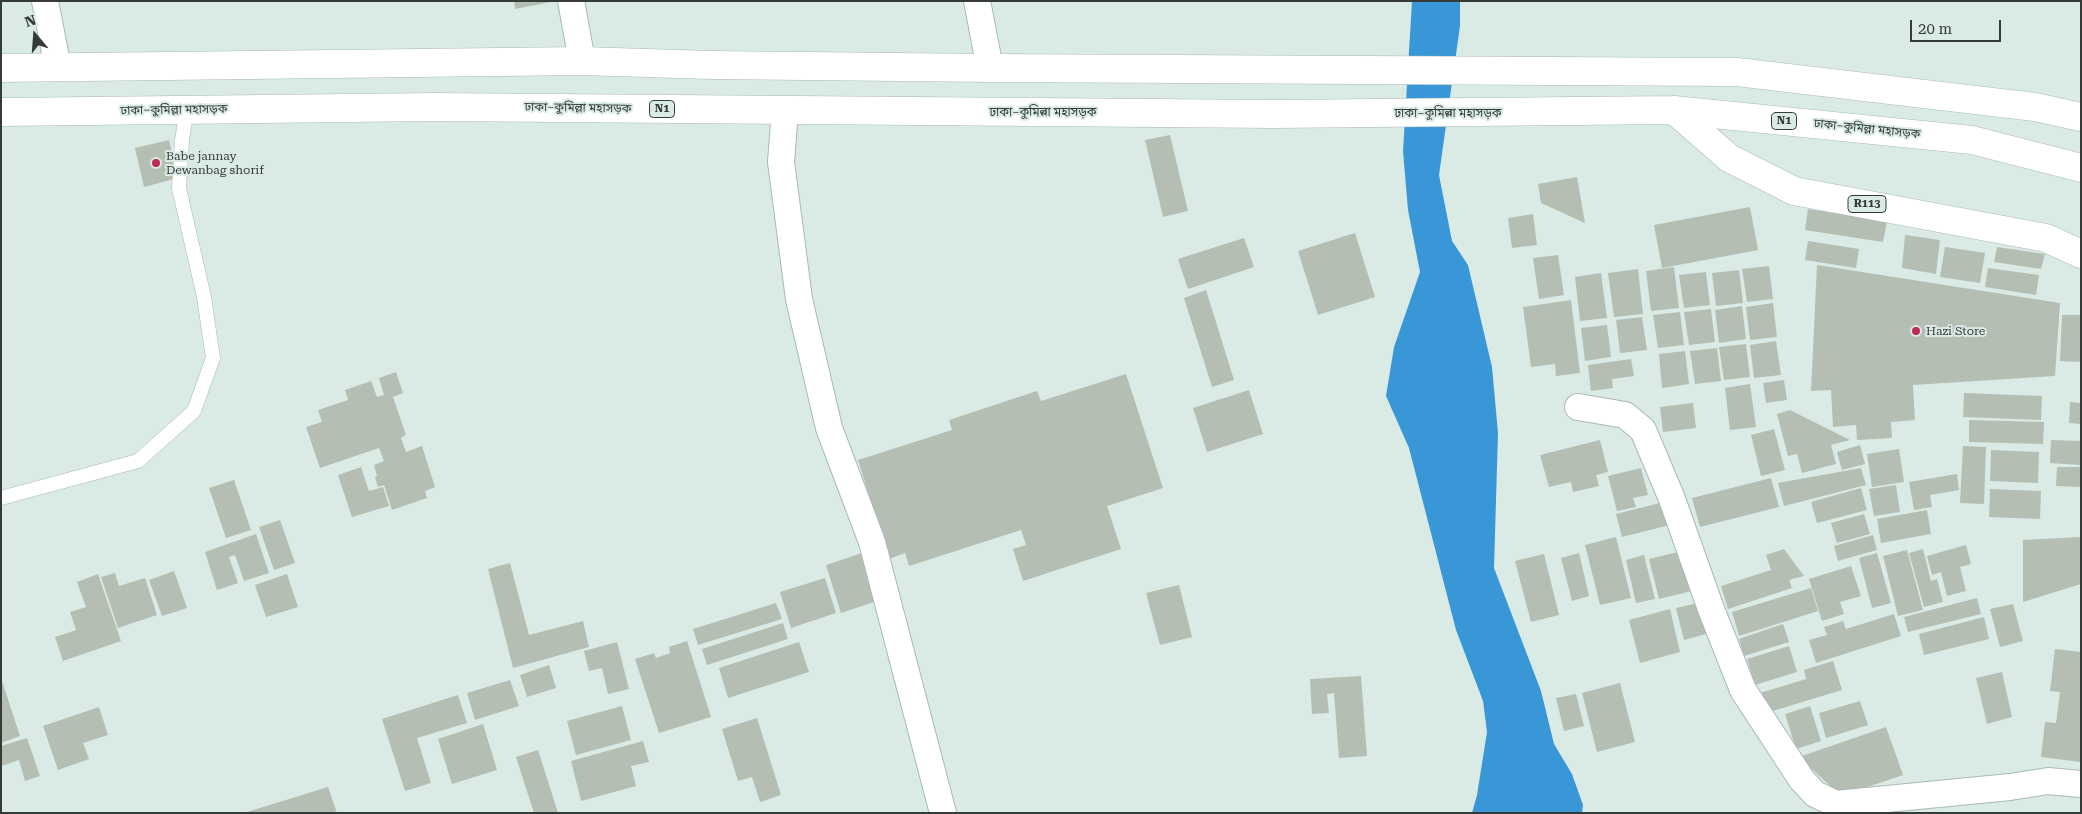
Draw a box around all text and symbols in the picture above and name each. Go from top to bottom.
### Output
north arrow [10,10,60,60]
scale bar [1912,10,2003,42]
text: N [23,11,38,30]
text: 20 m [1918,20,1952,38]
street label: ঢাকা–কুমিল্লা মহাসড়ক [524,100,632,116]
road number: N1 [650,100,674,118]
street label: ঢাকা–কুমিল্লা মহাসড়ক [120,102,228,118]
street label: ঢাকা–কুমিল্লা মহাসড়ক [990,105,1096,119]
street label: ঢাকা–কুমিল্লা মহাসড়ক [1395,106,1501,120]
road number: N1 [1772,112,1796,130]
street label: ঢাকা–কুমিল্লা মহাসড়ক [1813,116,1921,142]
place label: Babe jannay Dewanbag shorif [166,149,264,177]
marker: Babe jannay Dewanbag shorif [150,157,162,169]
road number: R113 [1848,195,1886,212]
place label: Hazi Store [1926,324,1985,338]
marker: Hazi Store [1910,325,1922,337]

